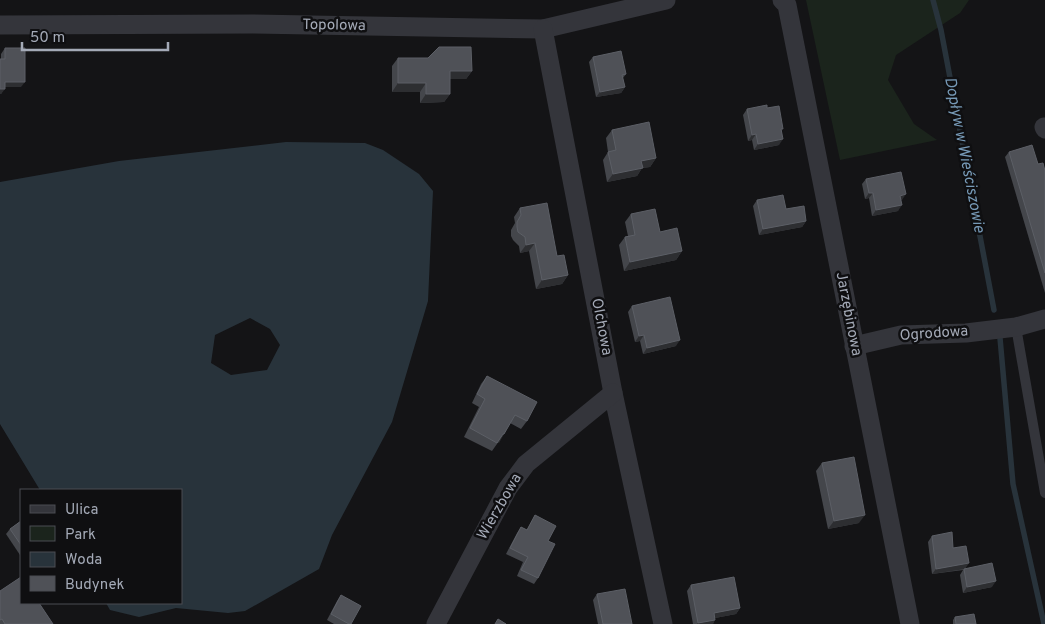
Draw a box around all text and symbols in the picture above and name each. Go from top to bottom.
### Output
street label: Topolowa [302,16,366,36]
scale bar [22,20,169,52]
text: 50 m [30,29,65,48]
water label: Dopływ w Wieściszowie [939,75,989,235]
street label: Jarzębinowa [831,270,865,358]
street label: Olchowa [586,297,616,357]
street label: Ogrodowa [899,322,969,346]
street label: Wierzbowa [473,471,527,543]
legend [20,489,182,604]
text: Ulica [65,501,98,520]
text: Park [65,526,96,545]
text: Woda [65,551,102,570]
text: Budynek [65,576,124,595]

